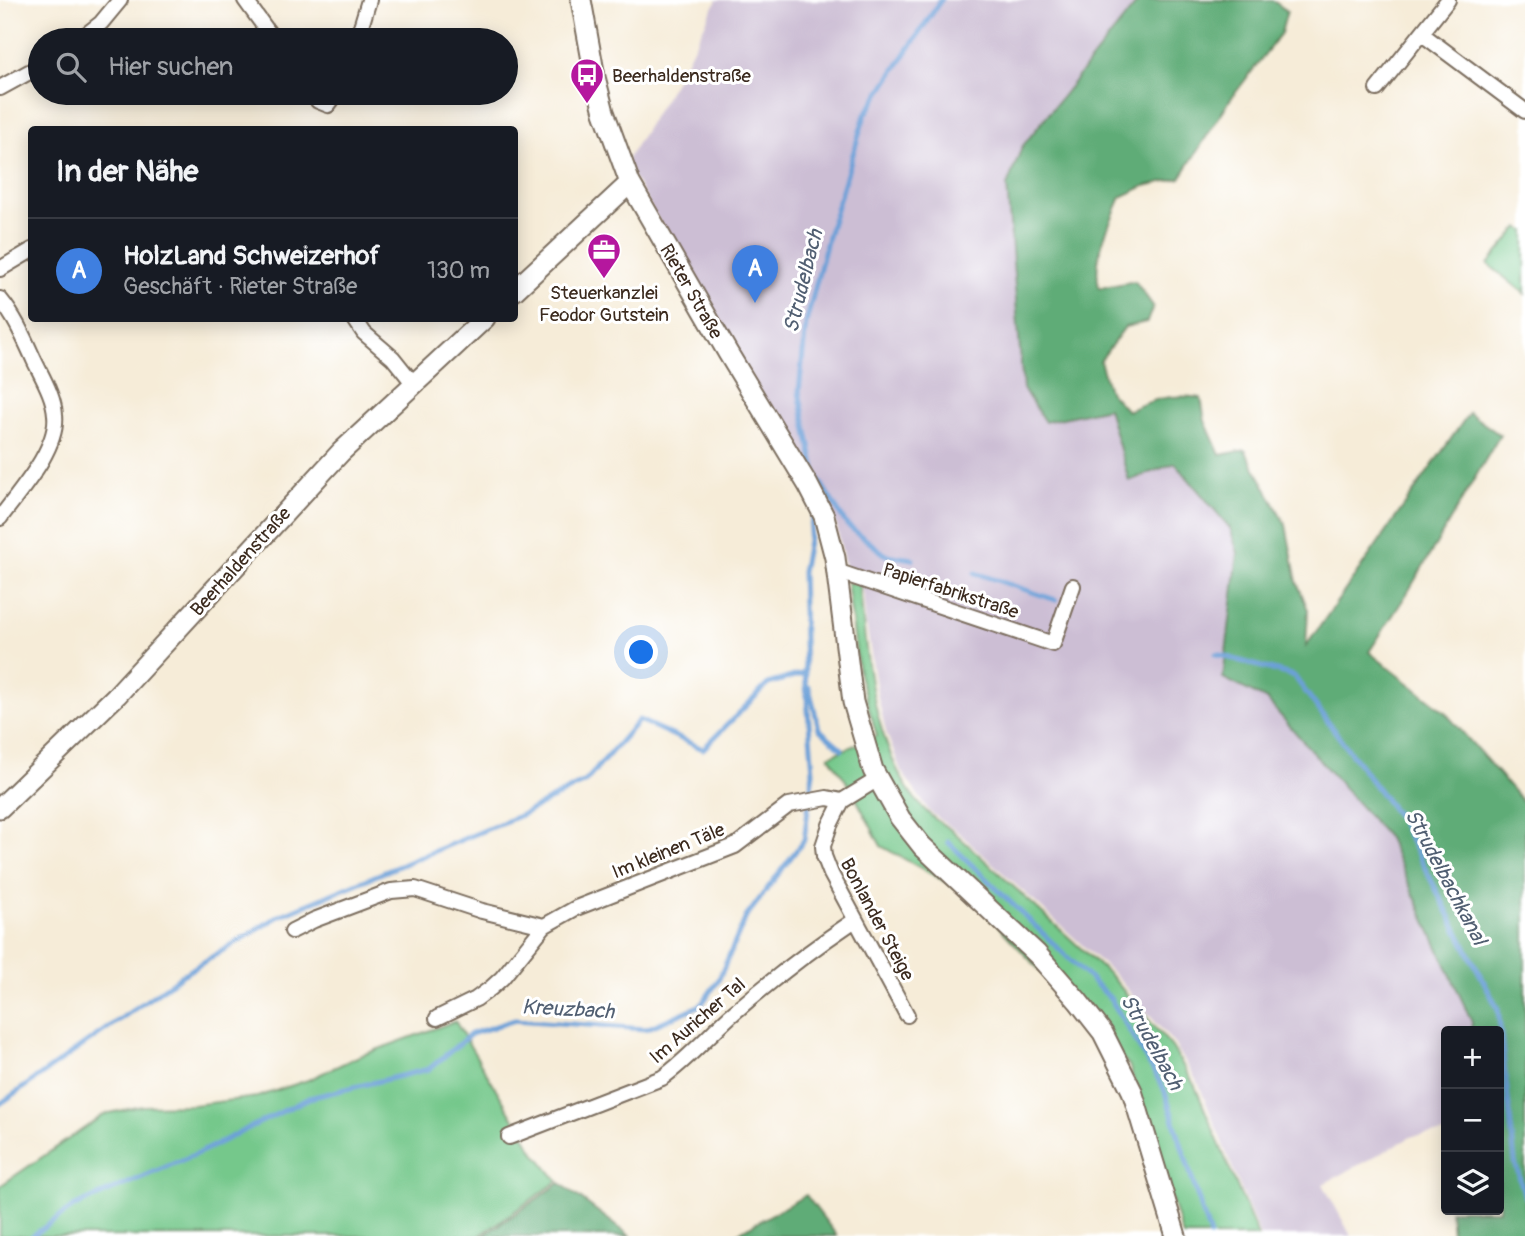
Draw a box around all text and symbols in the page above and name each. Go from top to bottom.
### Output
search box [28,28,518,105]
icon: search [52,48,90,86]
text: Hier suchen [108,51,233,83]
bus stop icon: Beerhaldenstraße [568,56,606,105]
place label: Beerhaldenstraße [612,64,752,88]
text: In der Nähe [56,153,198,190]
water label: Strudelbach [778,226,830,335]
office icon: Steuerkanzlei Feodor Gutstein [585,231,623,280]
text: HolzLand Schweizerhof [123,240,380,272]
street label: Rieter Straße [654,240,728,344]
pin: A [732,245,778,303]
text: A [72,256,86,285]
text: 130 m [427,256,490,285]
text: Geschäft · Rieter Straße [123,272,357,301]
place label: Steuerkanzlei Feodor Gutstein [539,281,669,327]
street label: Beerhaldenstraße [185,502,297,621]
street label: Papierfabrikstraße [880,558,1022,624]
your location [624,635,658,669]
water label: Strudelbachkanal [1398,805,1494,951]
street label: Im kleinen Täle [608,817,729,884]
street label: Bonlander Steige [835,854,920,985]
street label: Im Auricher Tal [645,973,751,1069]
water label: Strudelbach [1114,990,1189,1096]
water label: Kreuzbach [521,994,616,1025]
map controls [1441,1026,1504,1215]
button: + [1441,1026,1504,1089]
button: − [1441,1089,1504,1152]
button: layers [1441,1152,1504,1215]

